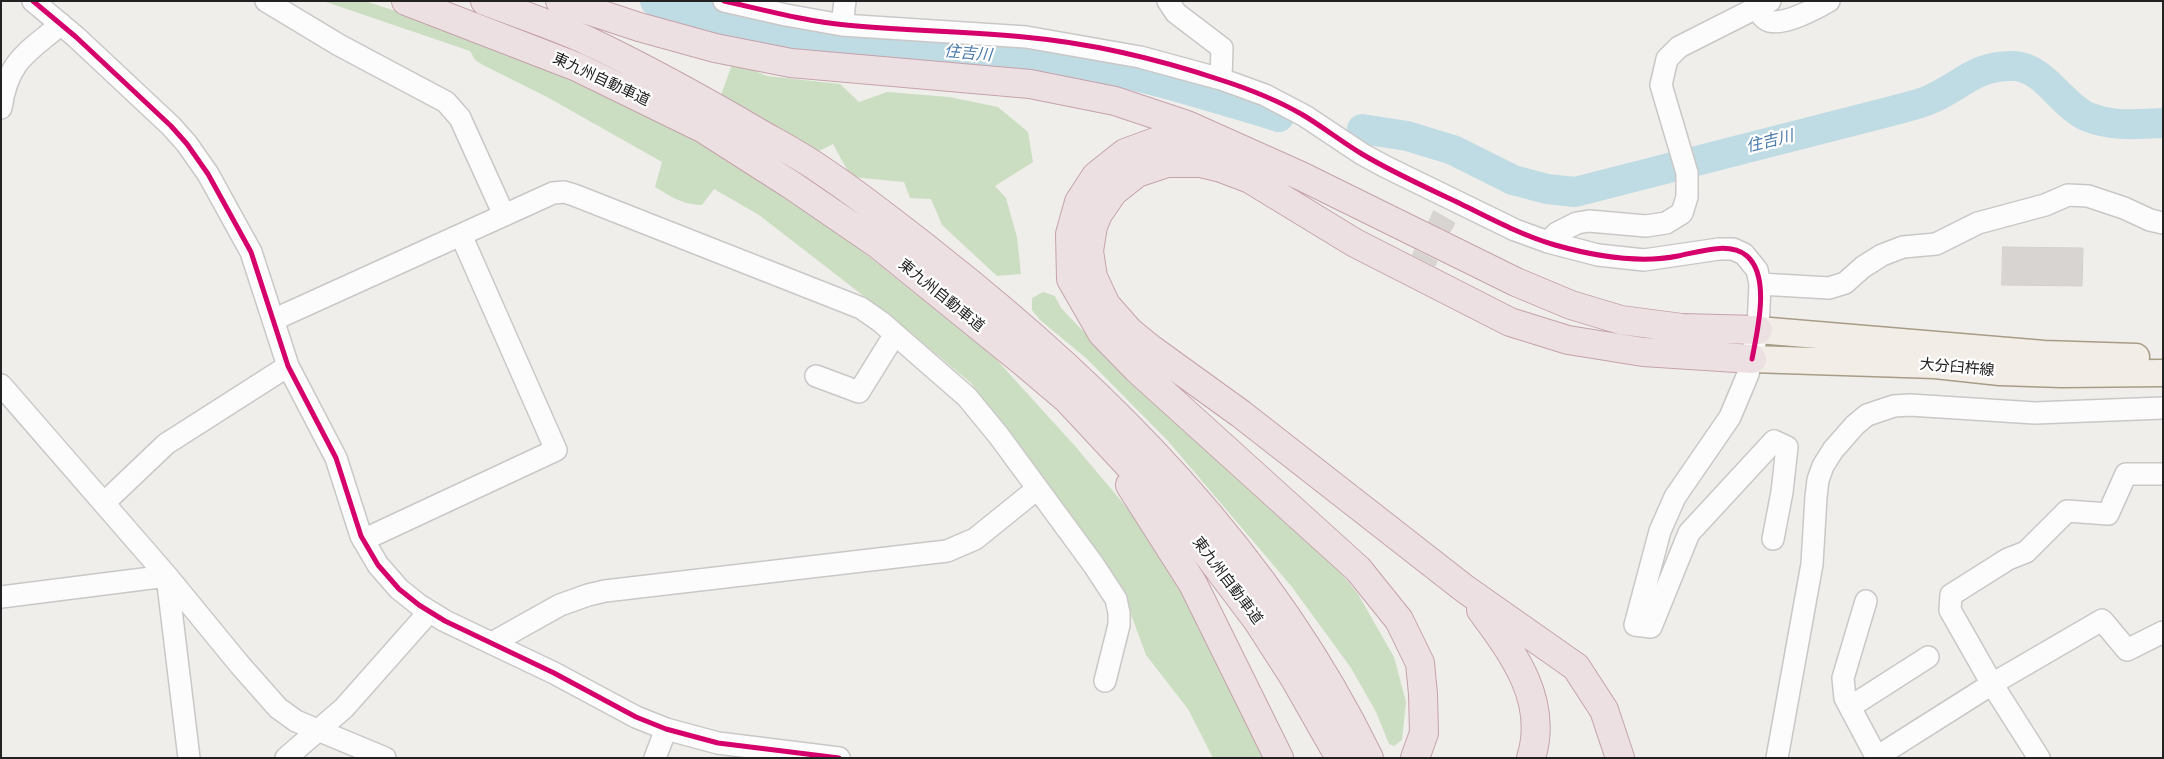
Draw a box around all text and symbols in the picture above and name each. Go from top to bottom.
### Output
water label: 住吉川 [943,42,993,66]
street label: 東九州自動車道 [550,50,652,110]
water label: 住吉川 [1744,127,1796,157]
street label: 東九州自動車道 [895,256,987,336]
street label: 大分臼杵線 [1919,356,1995,380]
street label: 東九州自動車道 [1188,534,1266,628]

